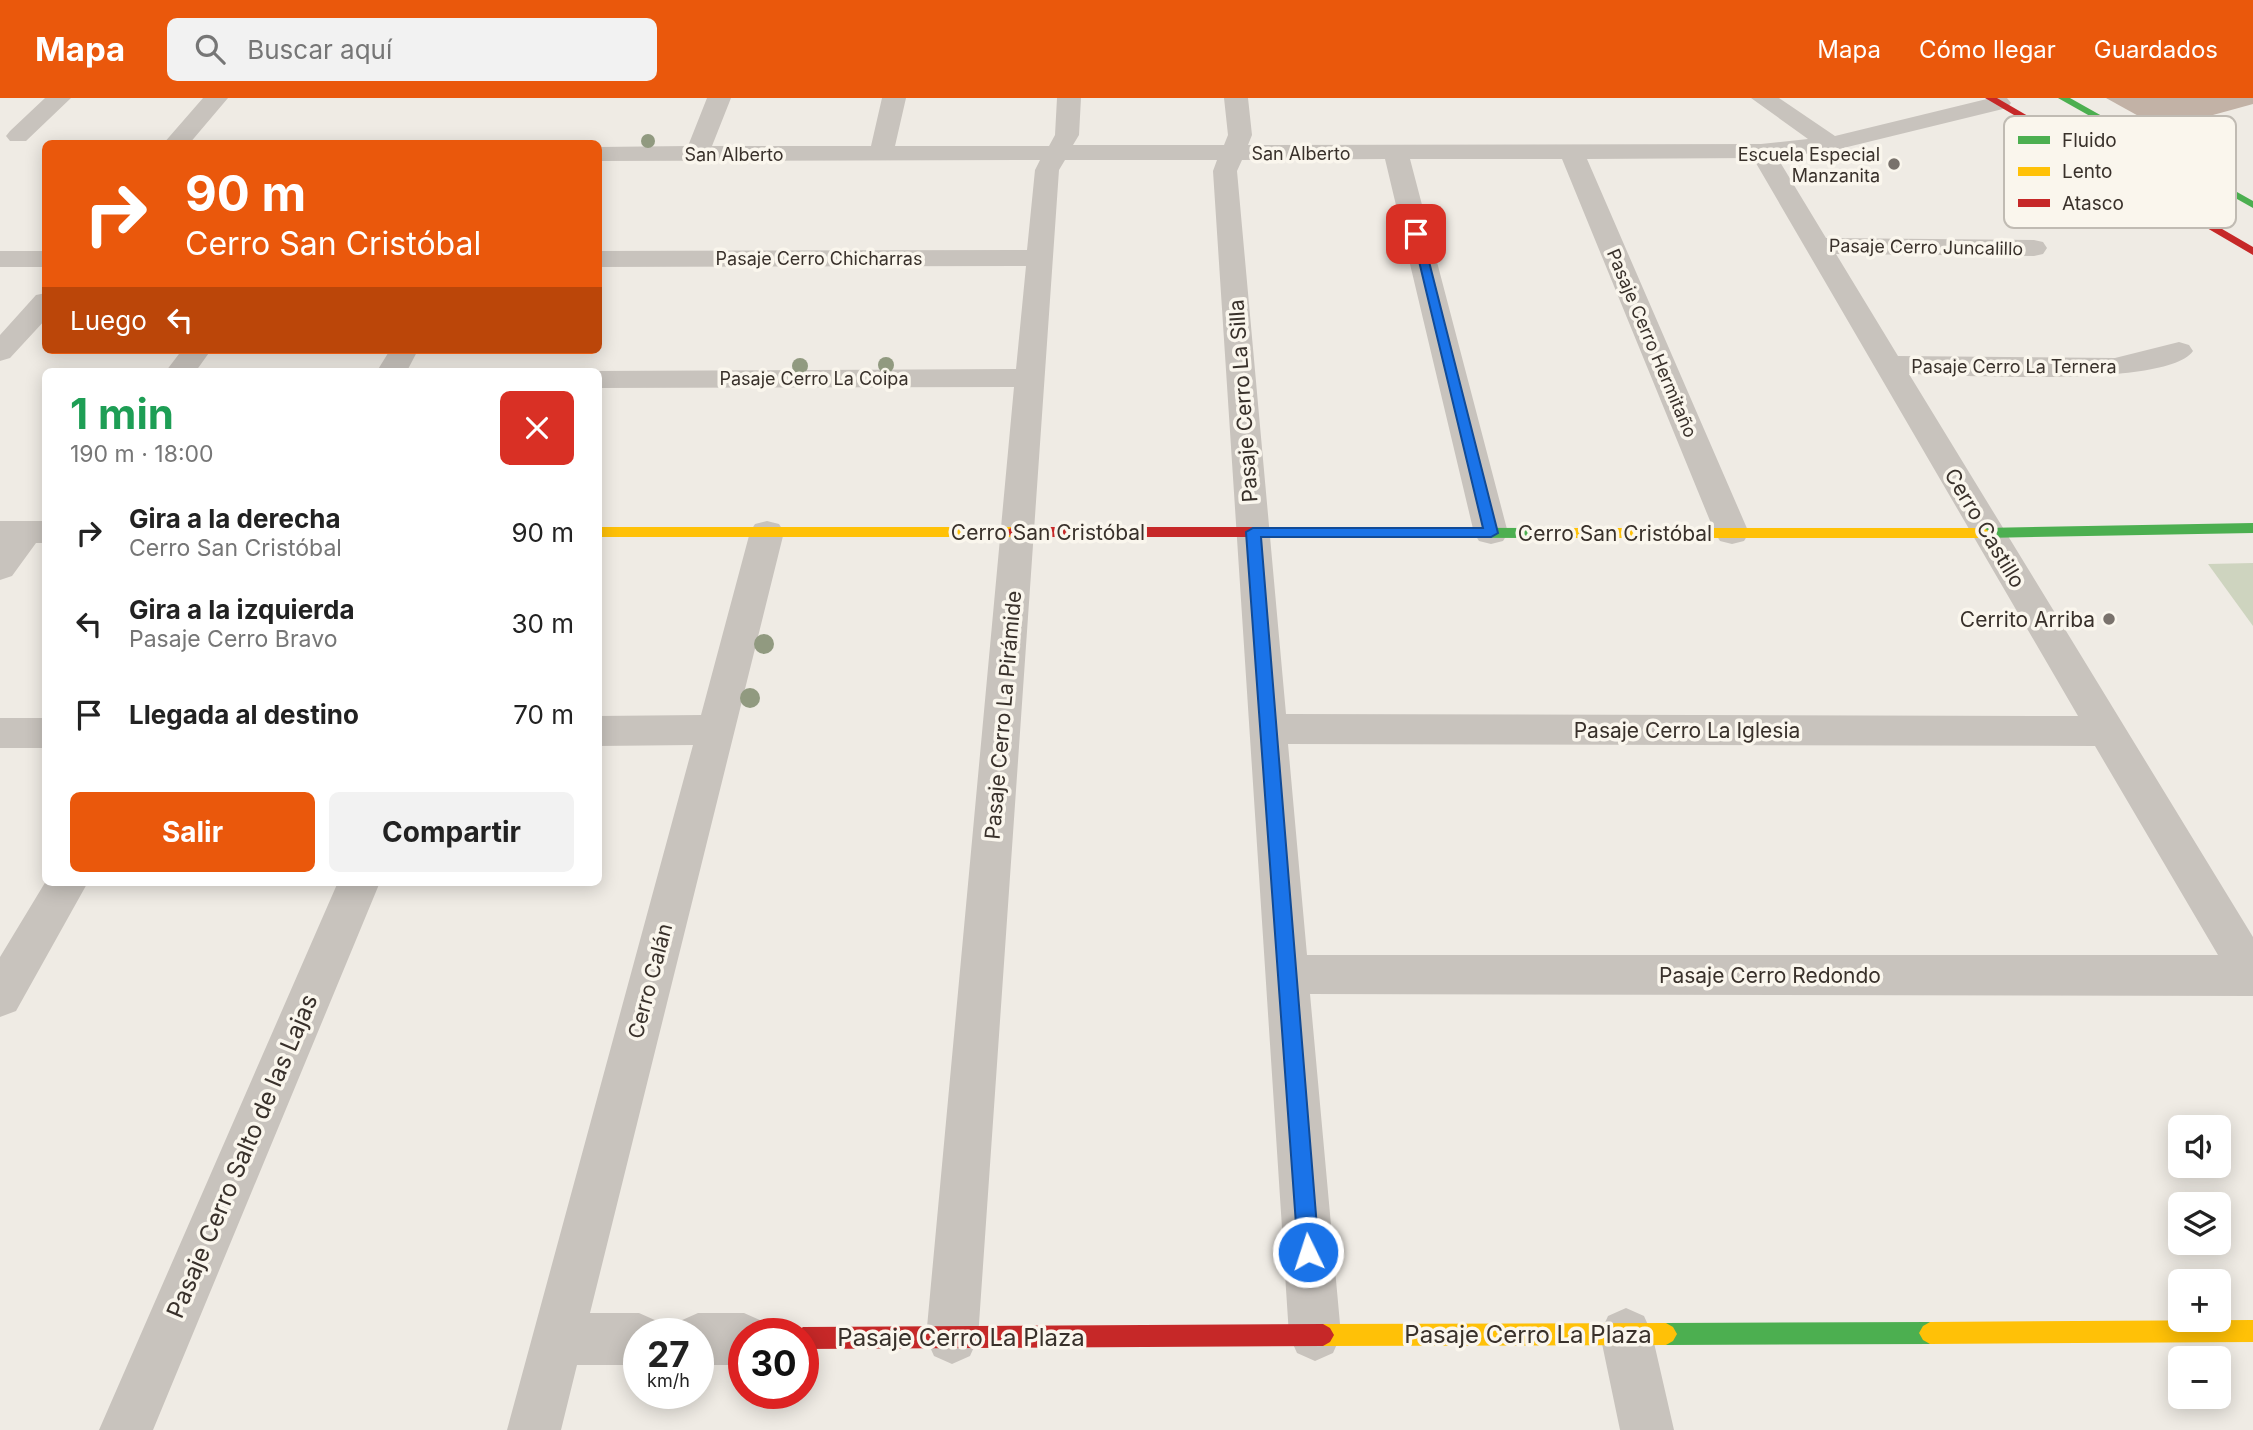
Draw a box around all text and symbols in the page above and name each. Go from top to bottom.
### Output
search box [167,18,657,81]
text: Mapa [35,29,125,69]
icon: search [191,30,229,68]
text: Buscar aquí [247,34,392,65]
text: Mapa [1817,35,1881,64]
text: Cómo llegar [1919,35,2056,64]
text: Guardados [2094,35,2218,64]
legend [2004,116,2236,228]
text: Fluido [2062,129,2117,152]
street label: San Alberto [1251,143,1351,164]
street label: San Alberto [684,144,784,165]
place label: Escuela Especial Manzanita [1738,144,1880,186]
marker: Escuela Especial Manzanita [1886,156,1902,172]
text: Lento [2062,160,2112,183]
text: 90 m [185,164,306,223]
icon: right [70,168,161,259]
text: Atasco [2062,192,2124,215]
pin [1386,204,1446,264]
icon: arrive [1397,215,1435,253]
text: Cerro San Cristóbal [185,224,481,263]
street label: Pasaje Cerro Juncalillo [1829,235,2023,259]
street label: Pasaje Cerro Hermitaño [1603,246,1701,440]
street label: Pasaje Cerro Chicharras [716,248,922,269]
street label: Pasaje Cerro La Silla [1223,299,1263,503]
icon: left [161,301,199,339]
text: Luego [70,305,147,336]
street label: Pasaje Cerro La Ternera [1911,356,2117,377]
street label: Pasaje Cerro La Coipa [719,368,909,389]
text: 1 min [70,388,174,439]
button: close [500,391,574,465]
text: 190 m · 18:00 [70,440,214,468]
street label: Cerro Castillo [1940,464,2030,592]
text: Gira a la derecha [129,503,341,534]
icon: right [70,514,108,552]
text: 90 m [511,517,574,548]
street label: Cerro San Cristóbal [951,520,1145,545]
street label: Cerro San Cristóbal [1518,521,1712,546]
text: Cerro San Cristóbal [129,534,342,562]
street label: Pasaje Cerro La Pirámide [980,590,1026,840]
text: Gira a la izquierda [129,594,355,625]
icon: left [70,605,108,643]
place label: Cerrito Arriba [1960,607,2095,632]
text: 30 m [511,608,574,639]
marker: Cerrito Arriba [2101,611,2117,627]
text: Pasaje Cerro Bravo [129,625,337,653]
icon: arrive [70,696,108,734]
text: Llegada al destino [129,699,359,730]
text: 70 m [513,699,574,730]
street label: Pasaje Cerro La Iglesia [1574,718,1800,743]
button: Salir [70,792,315,872]
button: Compartir [329,792,574,872]
street label: Cerro Calán [623,921,677,1041]
street label: Pasaje Cerro Redondo [1659,963,1881,988]
street label: Pasaje Cerro Salto de las Lajas [160,990,324,1322]
map controls [2168,1115,2231,1409]
button: sound [2168,1115,2231,1178]
button: layers [2168,1192,2231,1255]
position arrow [1271,1215,1345,1289]
button: + [2168,1269,2231,1332]
speed limit sign: 30 [728,1318,819,1409]
street label: Pasaje Cerro La Plaza [1404,1320,1652,1349]
street label: Pasaje Cerro La Plaza [837,1323,1085,1352]
text: 27 [647,1333,690,1375]
button: − [2168,1346,2231,1409]
text: km/h [647,1370,690,1391]

